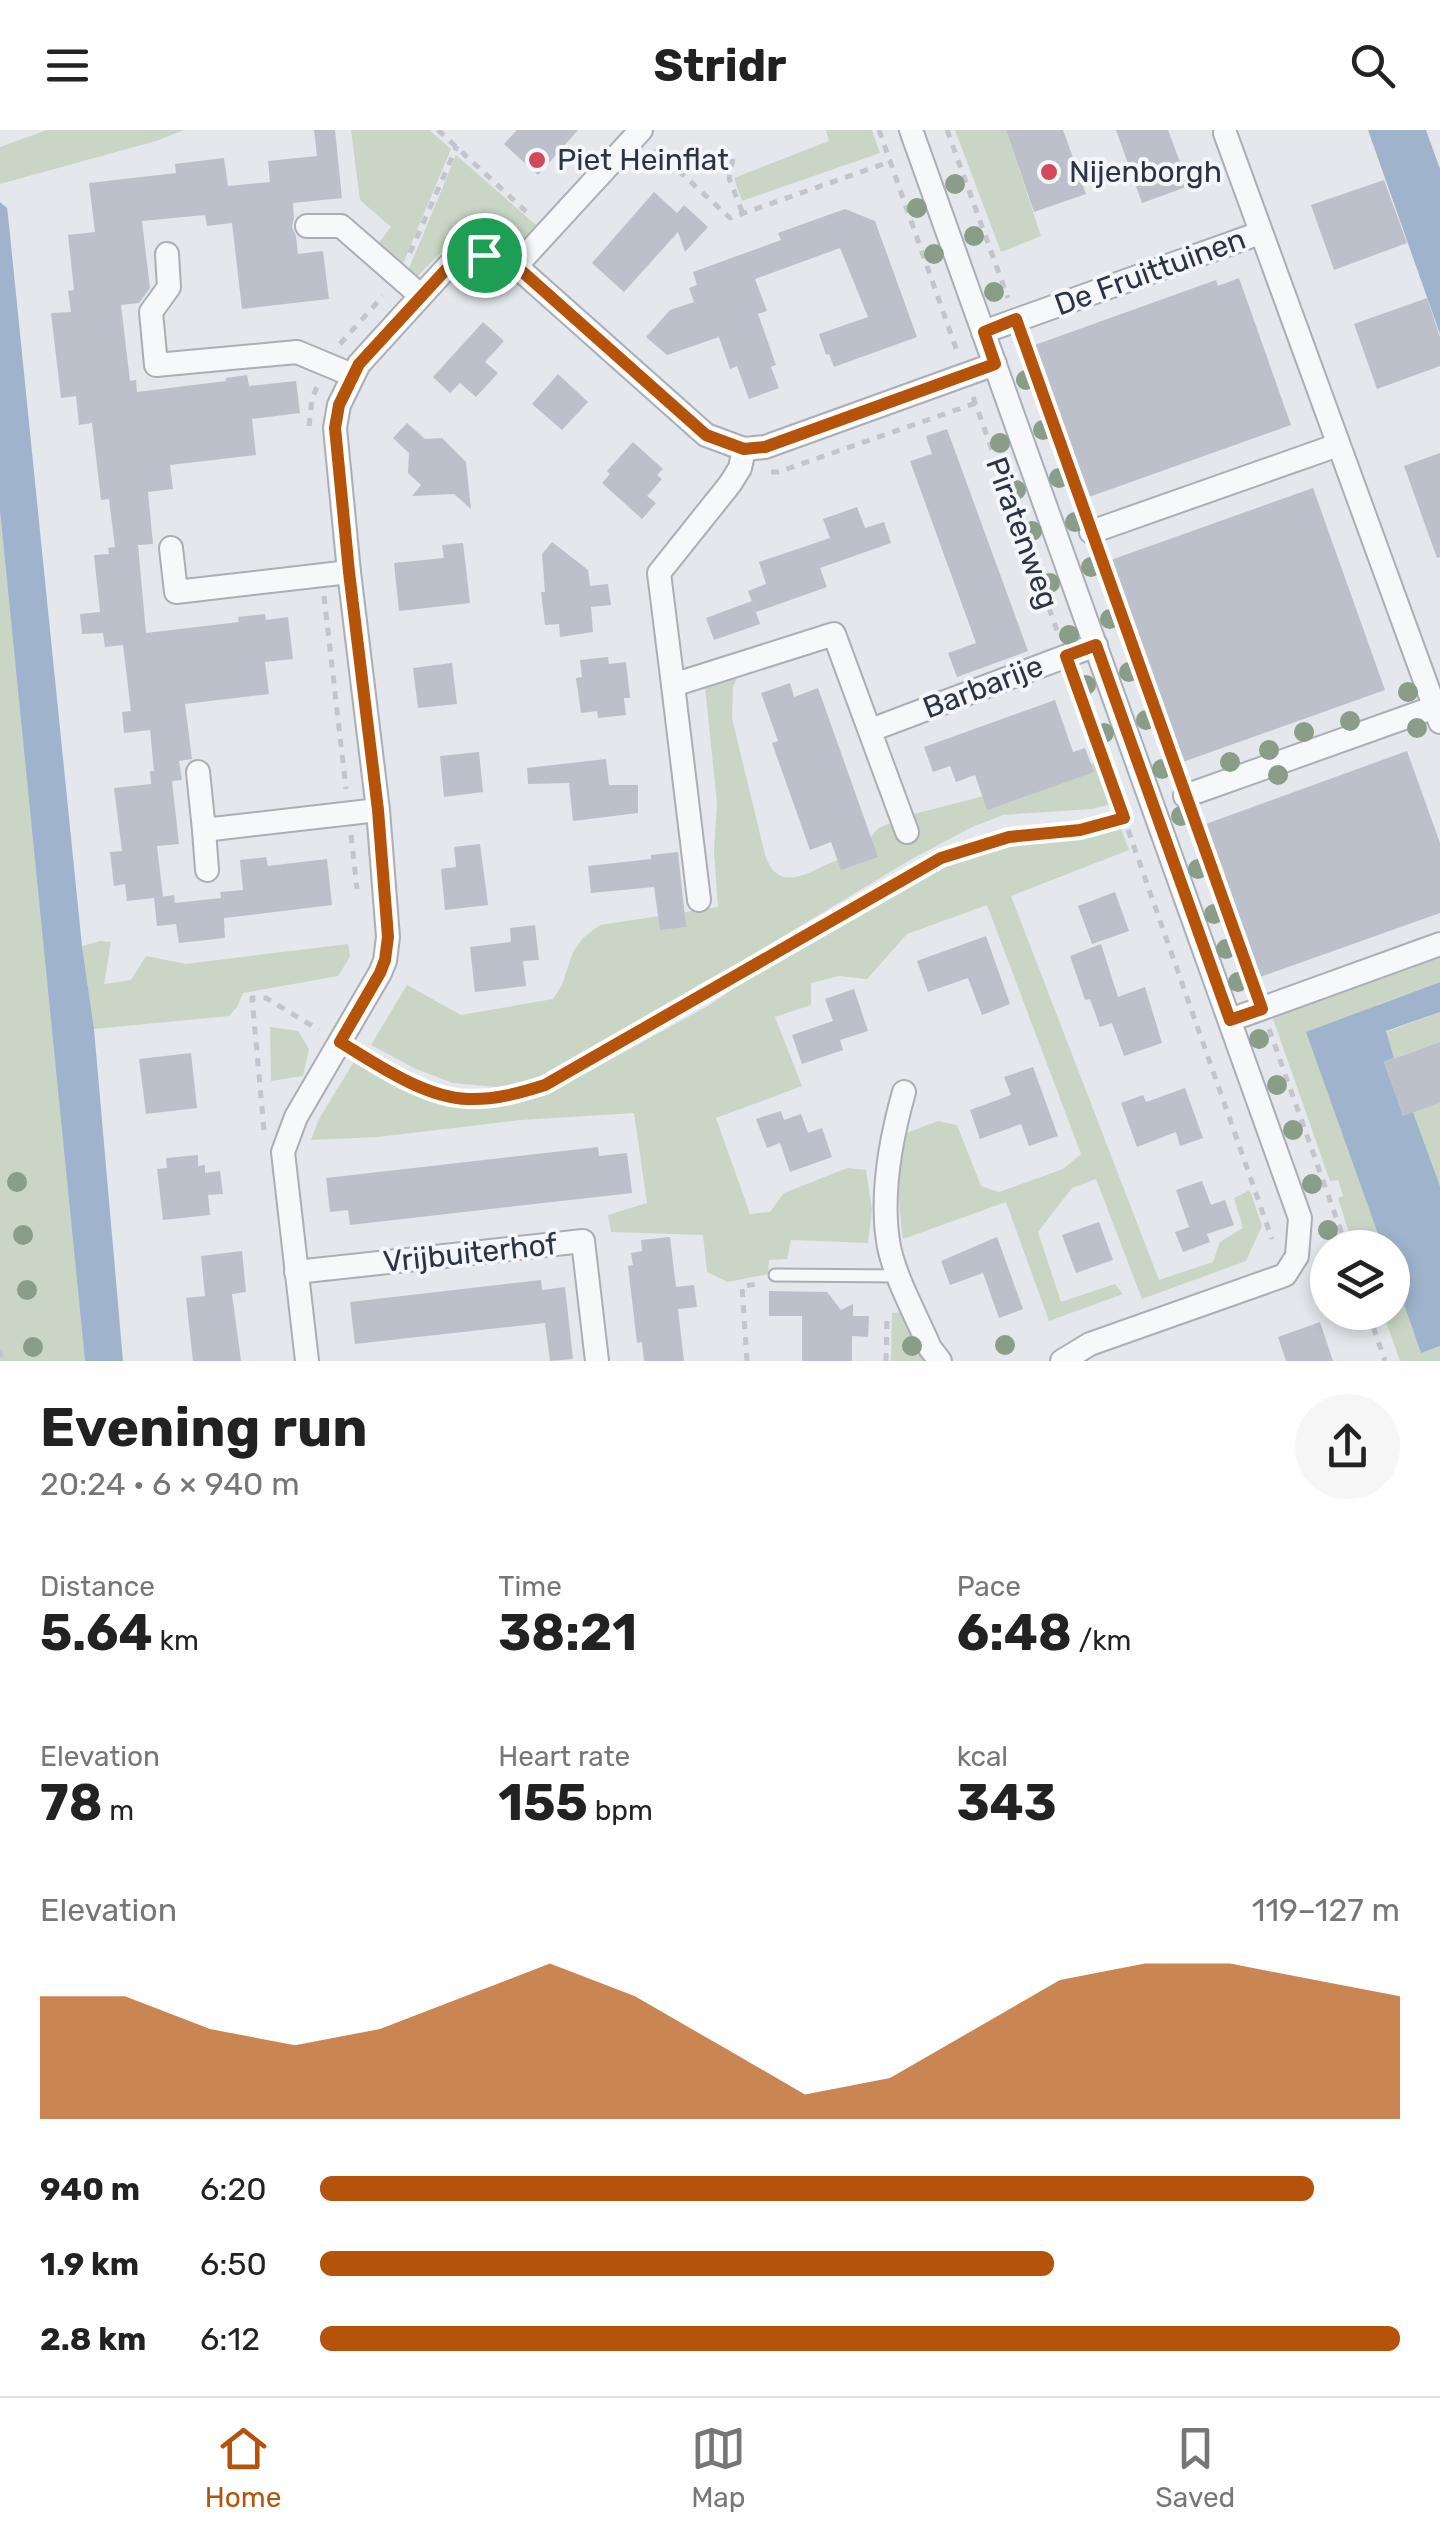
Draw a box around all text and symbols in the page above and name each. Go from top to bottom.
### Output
icon: menu [40,38,95,93]
icon: search [1345,38,1400,93]
text: Stridr [654,39,786,92]
place label: Piet Heinflat [557,142,729,178]
marker: Piet Heinflat [526,149,548,171]
place label: Nijenborgh [1069,154,1222,190]
marker: Nijenborgh [1038,161,1060,183]
pin [442,213,527,298]
street label: De Fruittuinen [1050,221,1250,323]
icon: arrive [457,228,512,283]
street label: Piratenweg [978,452,1066,614]
street label: Barbarije [918,648,1048,726]
street label: Vrijbuiterhof [381,1226,559,1280]
map controls [1310,1230,1410,1330]
button: layers [1310,1230,1410,1330]
button: share [1295,1394,1400,1499]
text: Evening run [40,1395,368,1460]
text: 20:24 · 6 × 940 m [40,1465,300,1503]
text: Distance [40,1570,155,1603]
text: Time [498,1570,562,1603]
text: Pace [957,1570,1021,1603]
text: 5.64 [40,1603,153,1663]
text: 38:21 [498,1603,637,1663]
text: 6:48 [957,1603,1072,1663]
text: km [153,1624,199,1657]
text: /km [1072,1624,1132,1657]
text: Elevation [40,1740,160,1773]
text: Heart rate [498,1740,630,1773]
text: kcal [957,1740,1008,1773]
text: 78 [40,1773,103,1833]
text: 155 [498,1773,588,1833]
text: 343 [957,1773,1057,1833]
text: m [103,1794,134,1827]
text: bpm [588,1794,653,1827]
text: Elevation [40,1891,177,1929]
text: 119–127 m [1252,1891,1400,1929]
text: 940 m [40,2170,140,2208]
text: 6:20 [200,2170,267,2208]
text: 1.9 km [40,2245,139,2283]
text: 6:50 [200,2245,267,2283]
text: 2.8 km [40,2320,146,2358]
text: 6:12 [200,2320,260,2358]
tab: Home [205,2421,281,2514]
tab: Map [691,2421,746,2514]
tab: Saved [1155,2421,1235,2514]

